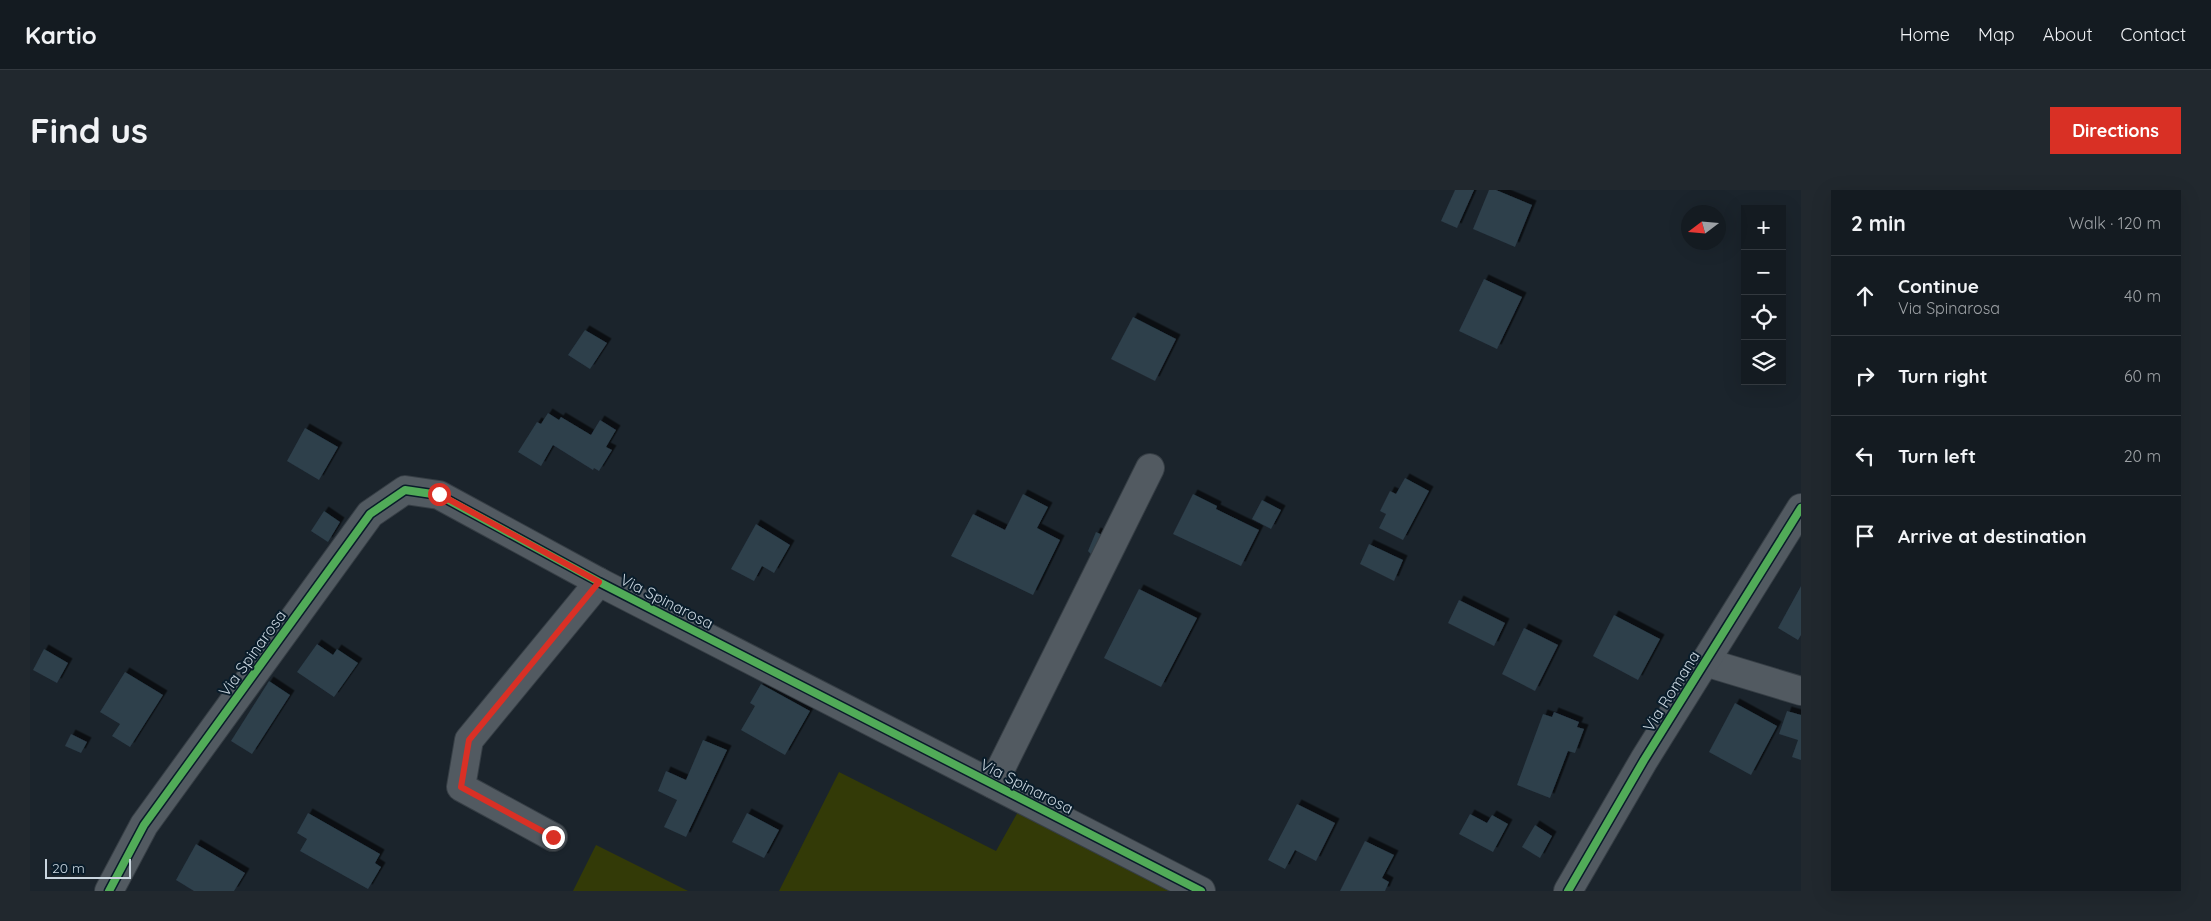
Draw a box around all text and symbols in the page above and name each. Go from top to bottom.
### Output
text: Kartio [25,20,97,50]
text: Home [1900,23,1950,46]
text: Map [1978,23,2015,46]
text: About [2043,23,2093,46]
text: Contact [2121,23,2186,46]
button: Directions [2050,107,2181,154]
text: Find us [30,108,148,152]
north arrow [1681,205,1726,250]
map controls [1741,205,1786,385]
button: + [1741,205,1786,250]
text: 2 min [1851,210,1906,236]
text: Walk · 120 m [2069,213,2161,233]
button: − [1741,250,1786,295]
text: Continue [1898,274,1979,298]
icon: ahead [1851,282,1879,310]
text: 40 m [2124,286,2161,306]
button: locate [1741,295,1786,340]
text: Via Spinarosa [1898,298,2000,318]
button: layers [1741,340,1786,385]
icon: right [1851,362,1879,390]
text: Turn right [1898,364,1987,388]
text: 60 m [2124,366,2161,386]
icon: left [1851,442,1879,470]
text: Turn left [1898,444,1976,468]
text: 20 m [2124,446,2161,466]
route start [428,483,451,506]
icon: arrive [1851,522,1879,550]
text: Arrive at destination [1898,524,2087,548]
street label: Via Spinarosa [617,569,717,633]
street label: Via Spinarosa [214,606,290,700]
street label: Via Romana [1638,647,1704,735]
street label: Via Spinarosa [977,754,1077,818]
route end [542,826,565,849]
scale bar [45,856,131,879]
text: 20 m [52,859,85,877]

